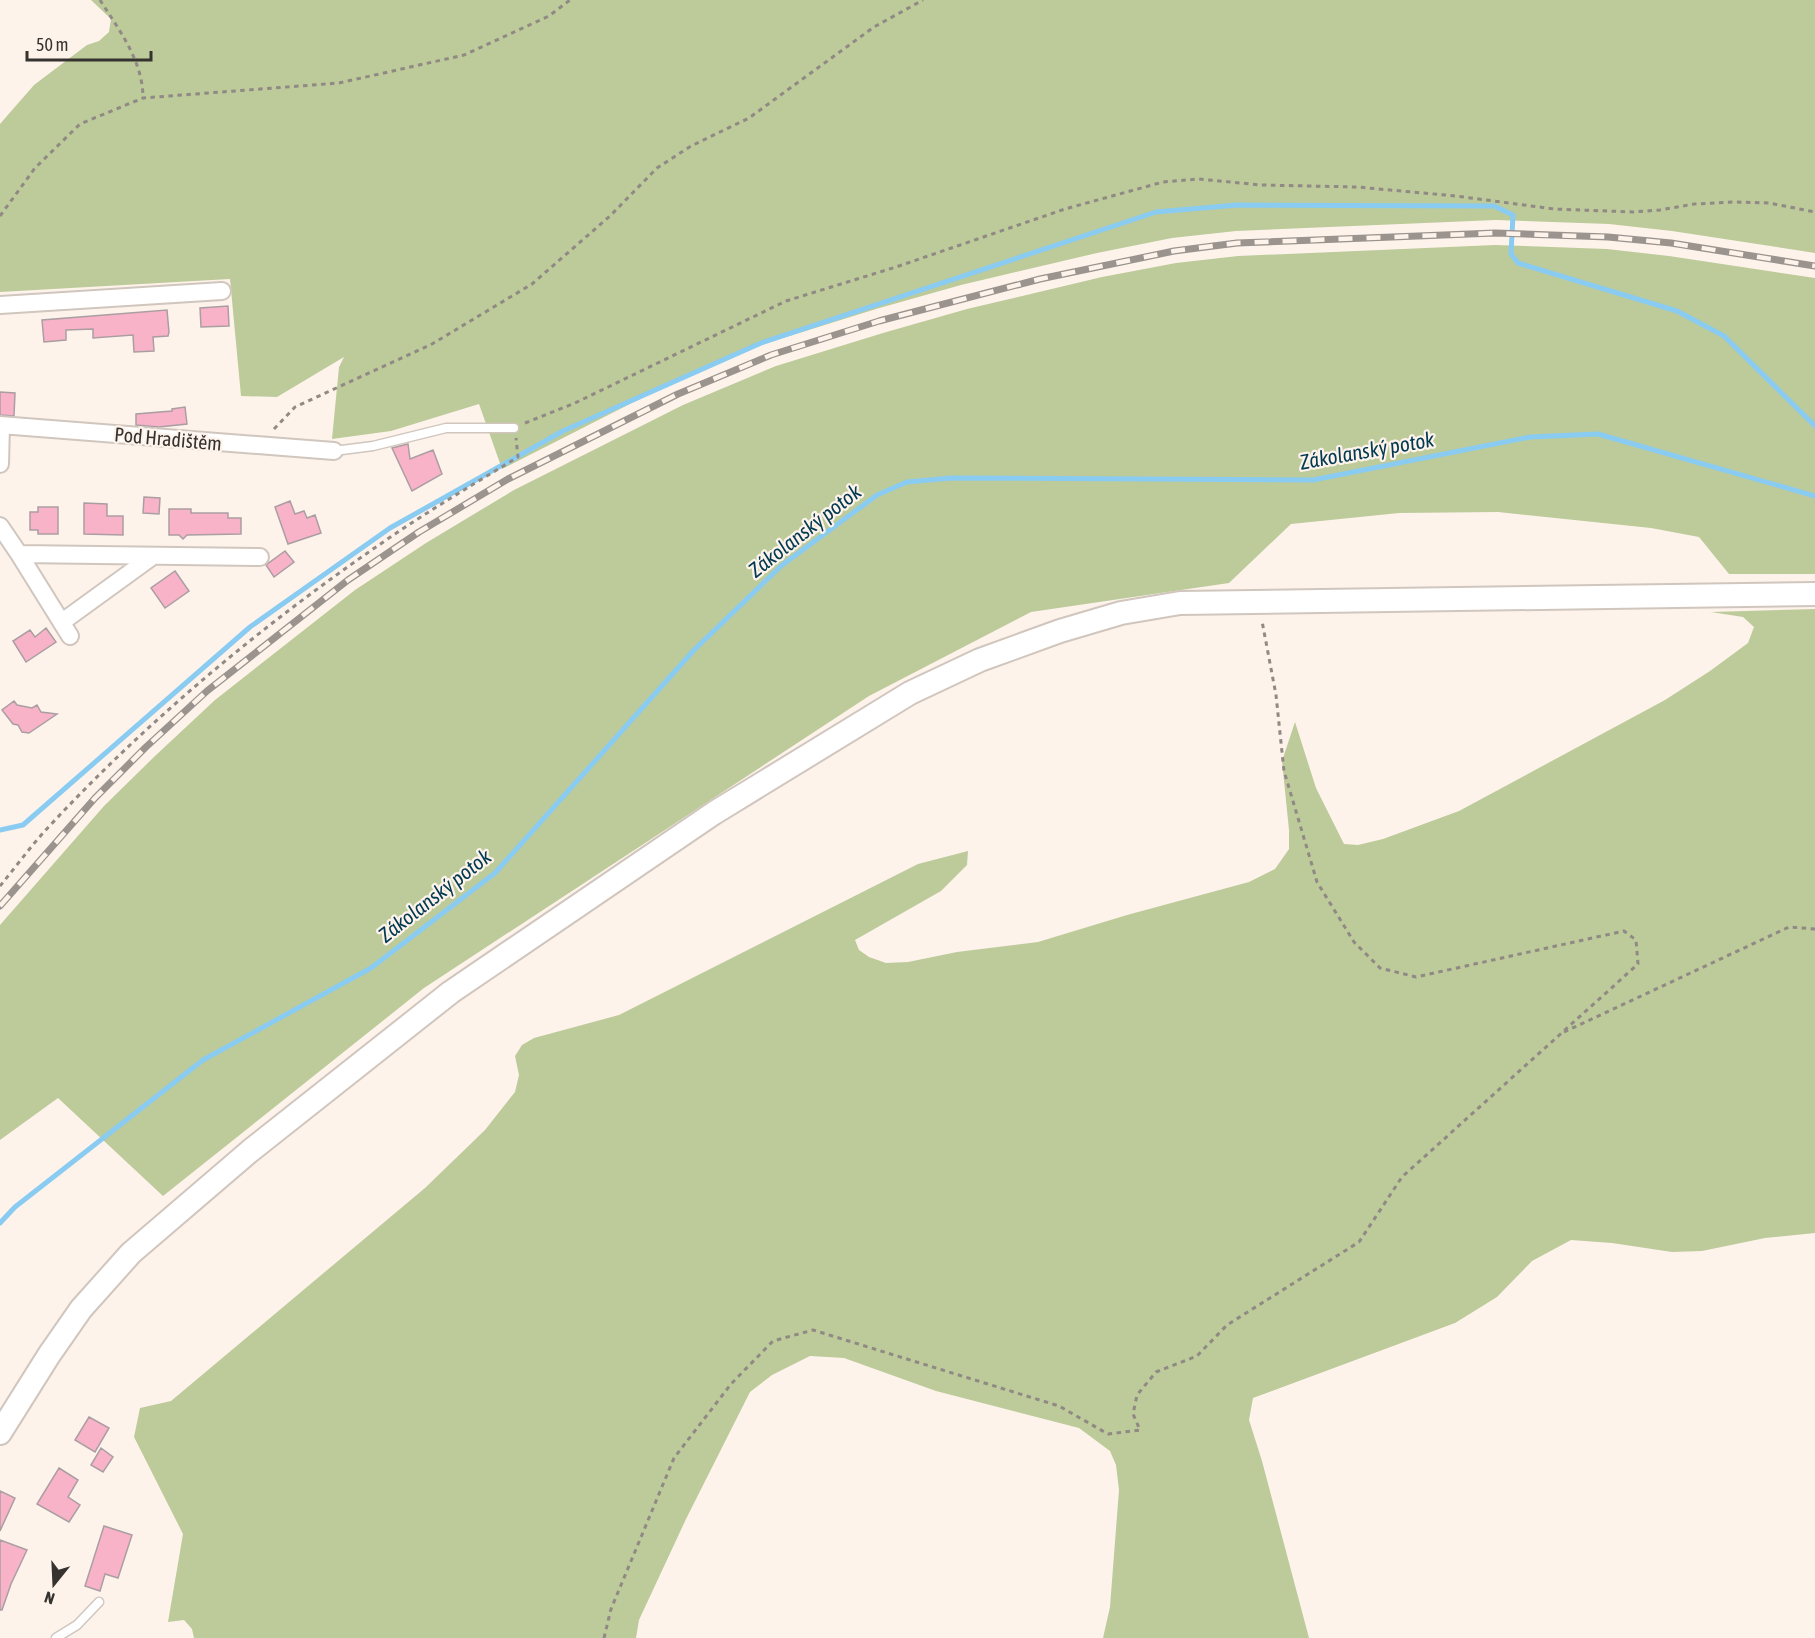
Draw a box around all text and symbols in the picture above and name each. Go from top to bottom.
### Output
scale bar [27,24,152,62]
text: 50 m [36,34,68,55]
street label: Pod Hradištěm [113,422,223,455]
water label: Zákolanský potok [1298,426,1437,474]
water label: Zákolanský potok [743,478,866,582]
water label: Zákolanský potok [373,843,496,947]
north arrow [24,1554,84,1614]
text: N [42,1588,57,1608]

